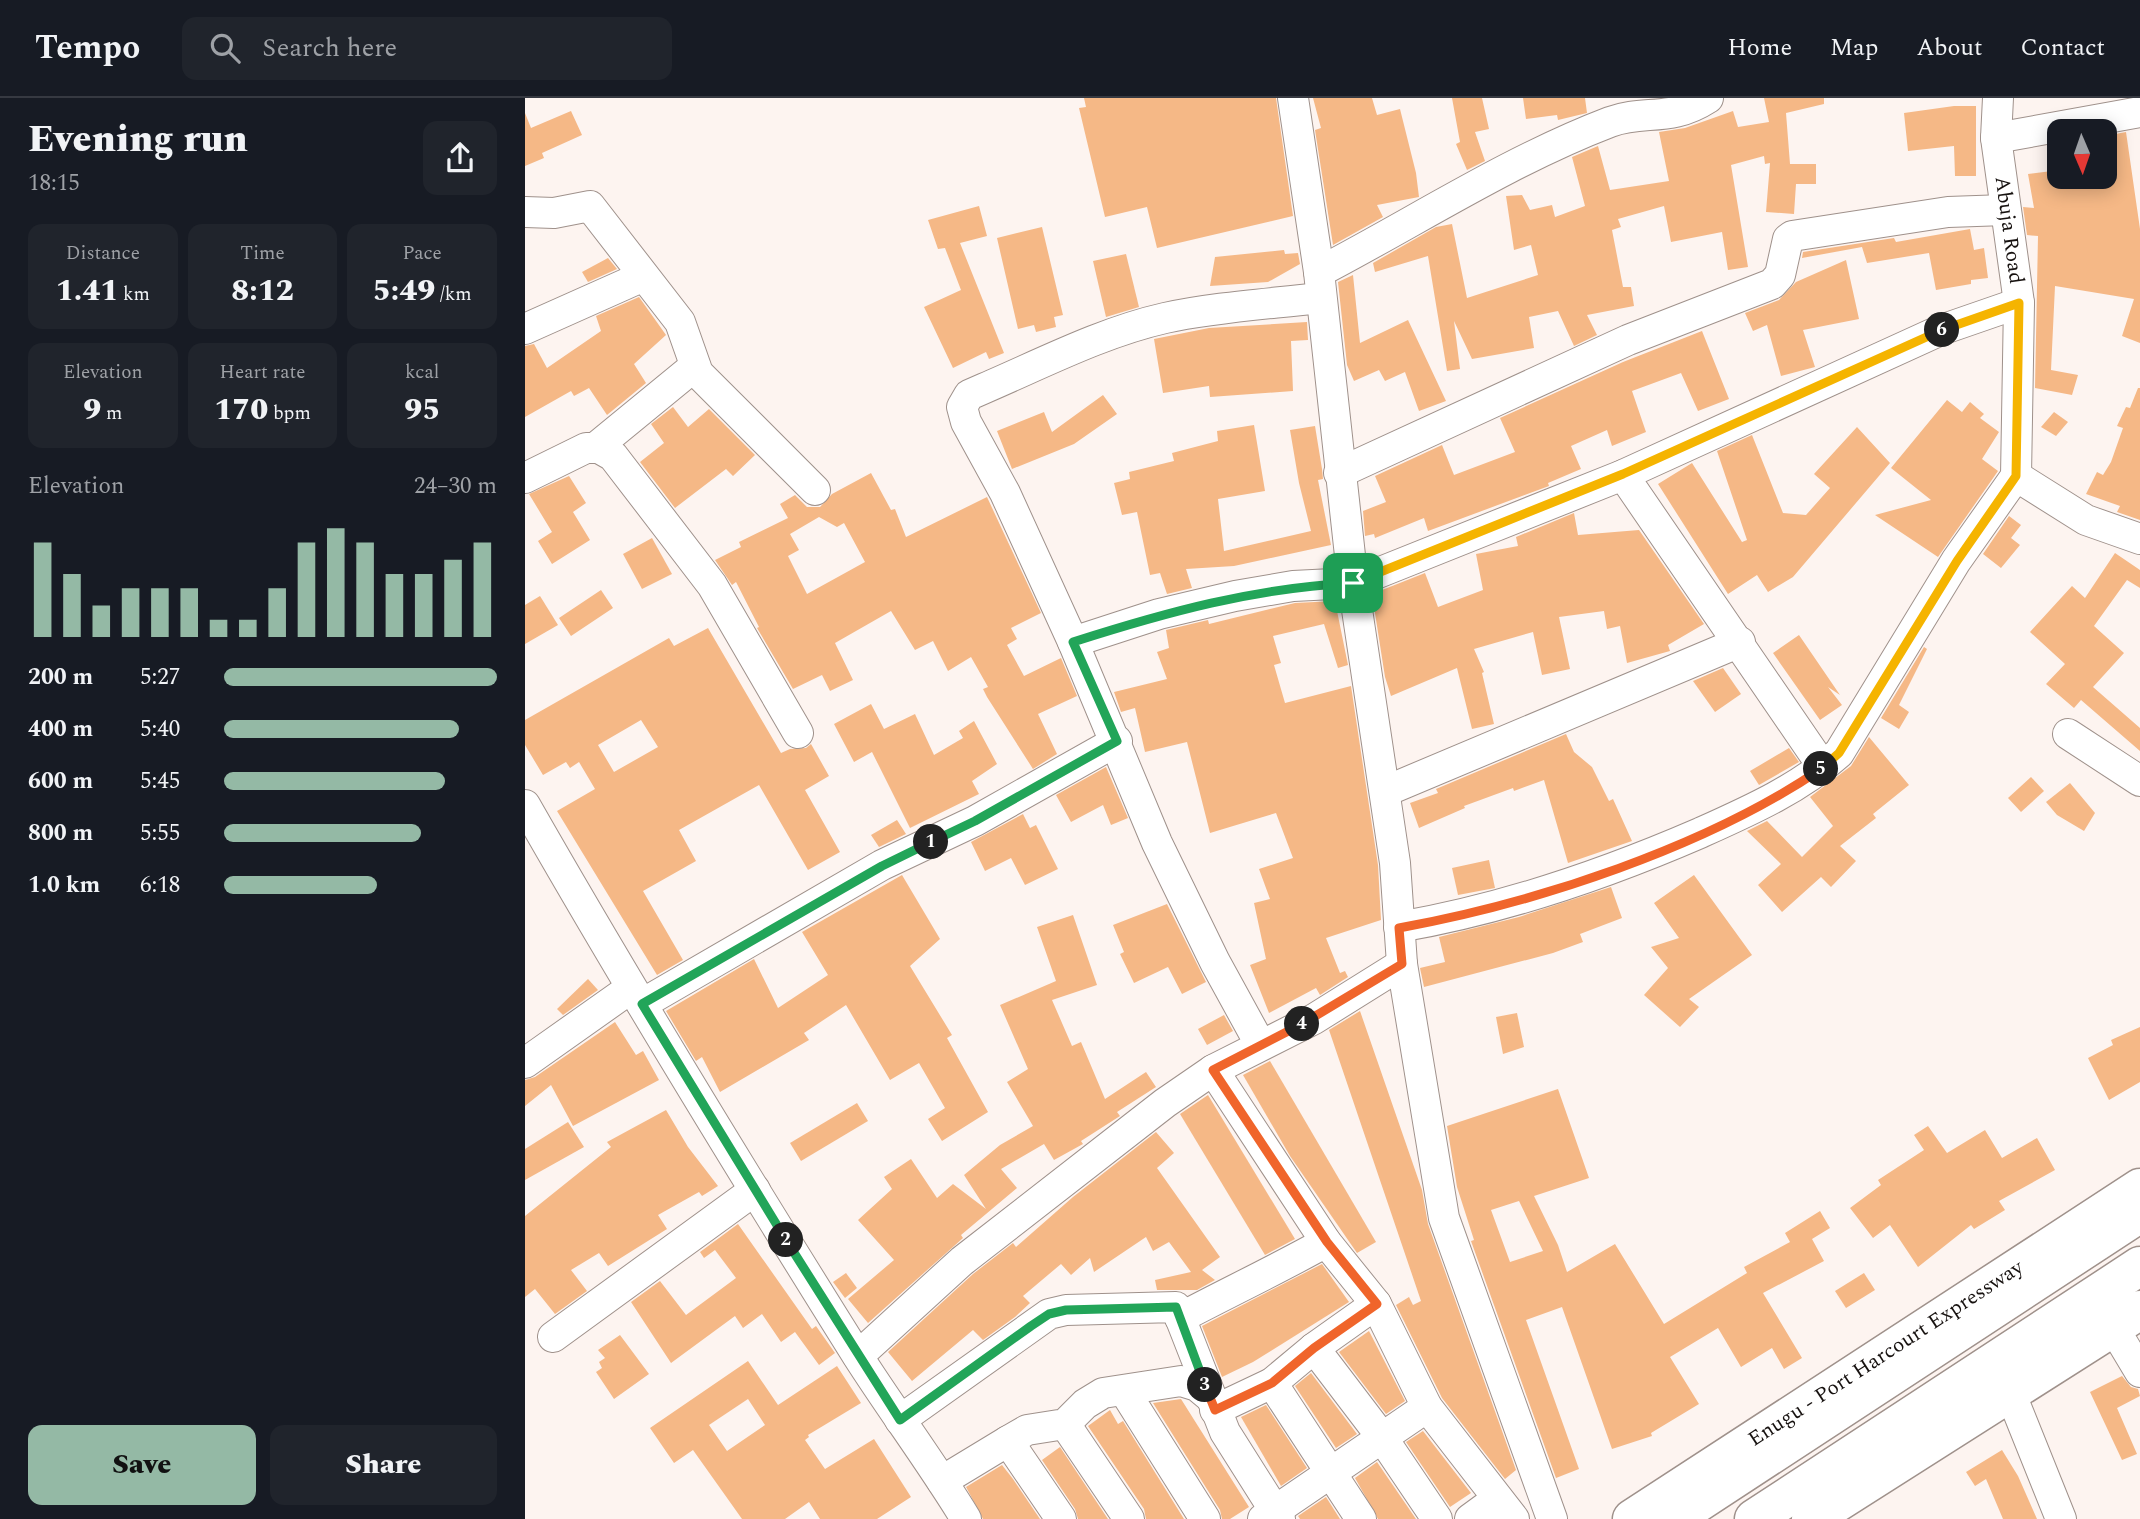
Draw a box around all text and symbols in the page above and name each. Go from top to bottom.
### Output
search box [182,17,672,80]
text: Tempo [35,23,140,73]
text: Search here [262,28,397,68]
icon: search [206,29,244,67]
text: Home [1727,30,1792,66]
text: Map [1830,30,1878,66]
text: About [1916,30,1982,66]
text: Contact [2020,30,2105,66]
text: Evening run [28,111,248,169]
north arrow [2047,119,2117,189]
map controls [2047,119,2117,189]
button: share [423,121,497,195]
text: 18:15 [28,166,80,201]
street label: Abuja Road [1986,174,2032,286]
text: Distance [66,239,140,268]
text: Time [240,239,285,268]
text: Pace [402,239,442,268]
text: 1.41 [56,268,118,314]
text: 8:12 [231,268,294,314]
text: 5:49 [373,268,435,314]
text: km [118,280,150,309]
text: /km [435,280,472,309]
pin: 6 [1925,313,1959,348]
text: 6 [1936,315,1947,344]
text: Elevation [63,358,143,387]
text: Heart rate [220,358,305,387]
text: kcal [405,358,439,387]
text: 9 [83,387,101,433]
text: 170 [214,387,268,433]
text: 95 [404,387,440,433]
text: m [101,399,122,428]
text: bpm [268,399,311,428]
text: Elevation [28,469,124,504]
text: 24–30 m [414,469,497,504]
pin [1323,553,1383,613]
icon: arrive [1334,564,1372,602]
text: 200 m [28,660,93,695]
text: 5:27 [140,660,180,695]
text: 400 m [28,712,93,747]
text: 5:40 [140,712,180,747]
pin: 5 [1803,752,1839,786]
text: 5 [1815,754,1826,783]
text: 600 m [28,764,93,799]
text: 5:45 [140,764,180,799]
text: 800 m [28,816,93,851]
text: 5:55 [140,816,180,851]
pin: 1 [913,824,949,860]
text: 1 [925,827,936,856]
text: 1.0 km [28,868,100,903]
text: 6:18 [140,868,180,903]
pin: 4 [1285,1006,1319,1042]
text: 4 [1296,1009,1307,1038]
pin: 2 [769,1222,803,1258]
text: 2 [780,1225,791,1254]
street label: Enugu - Port Harcourt Expressway [1742,1251,2031,1455]
pin: 3 [1187,1368,1223,1402]
text: 3 [1199,1370,1210,1399]
button: Save [28,1425,256,1505]
button: Share [270,1425,497,1505]

